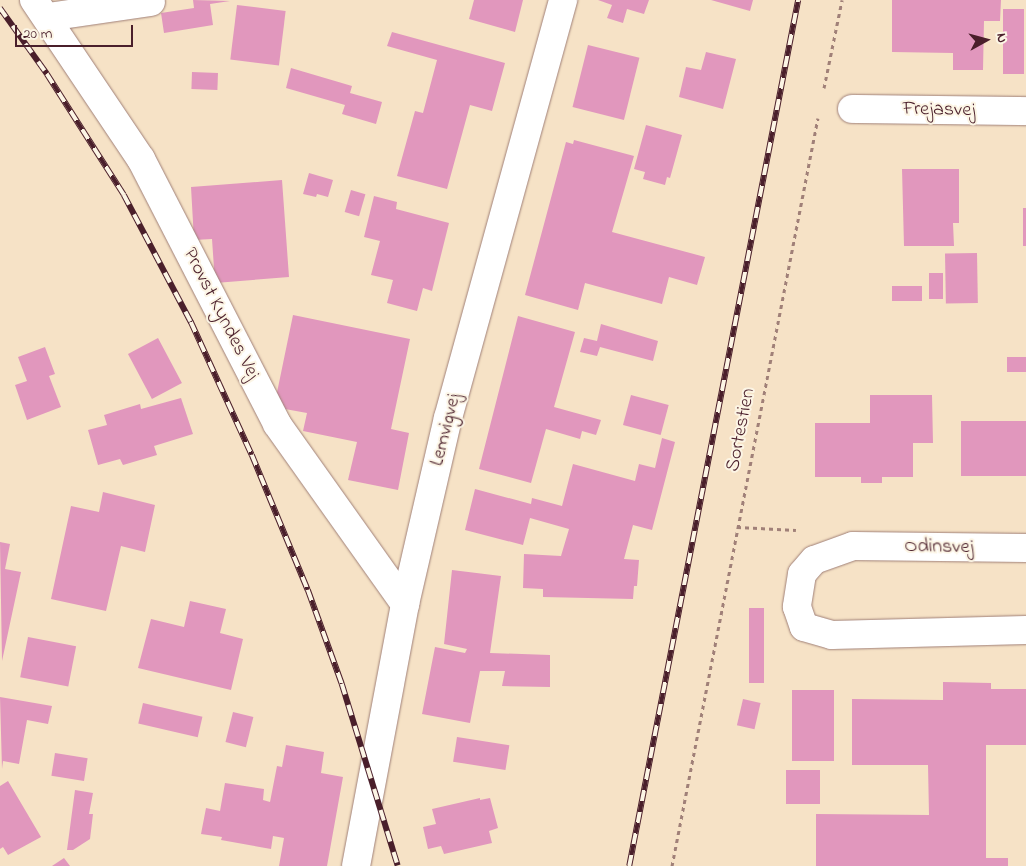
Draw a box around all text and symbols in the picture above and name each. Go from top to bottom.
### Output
scale bar [18,15,135,47]
north arrow [961,15,1011,65]
text: 20 m [23,23,52,45]
text: N [990,32,1012,44]
street label: Frejasvej [902,97,976,123]
street label: Provst Kyndes Vej [177,244,265,384]
street label: Sortestien [721,386,761,474]
street label: Lemvigvej [425,391,467,469]
street label: Odinsvej [904,534,974,560]

